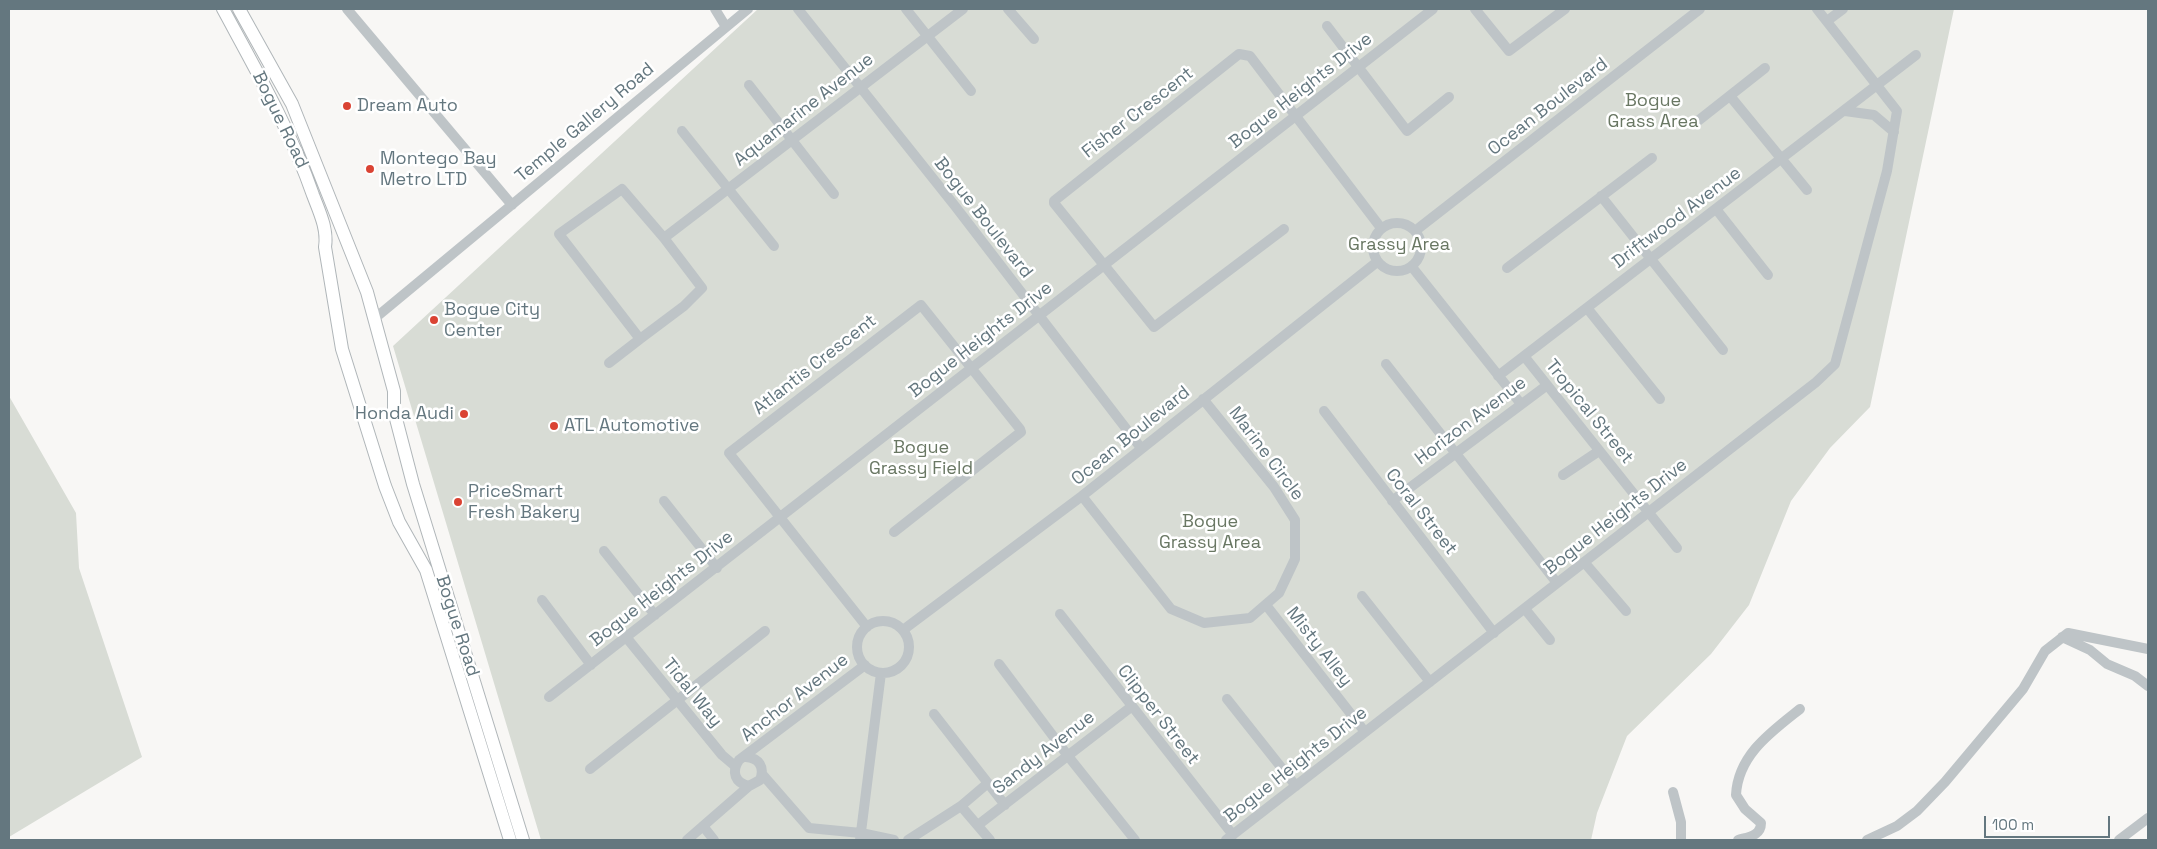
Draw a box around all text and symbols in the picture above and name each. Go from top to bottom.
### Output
street label: Bogue Heights Drive [1225,28,1377,154]
street label: Aquamarine Avenue [730,49,878,171]
street label: Ocean Boulevard [1484,54,1612,160]
street label: Temple Gallery Road [511,59,659,187]
street label: Fisher Crescent [1078,63,1198,163]
street label: Bogue Road [247,68,313,172]
park label: Bogue Grass Area [1607,90,1699,132]
place label: Dream Auto [357,95,458,117]
marker: Dream Auto [341,100,353,112]
place label: Montego Bay Metro LTD [380,148,496,190]
street label: Bogue Boulevard [929,153,1037,283]
marker: Montego Bay Metro LTD [364,163,376,175]
street label: Driftwood Avenue [1608,163,1746,273]
park label: Grassy Area [1348,234,1450,256]
street label: Bogue Heights Drive [905,277,1057,403]
place label: Bogue City Center [444,299,540,342]
street label: Atlantis Crescent [749,310,881,420]
marker: Bogue City Center [428,314,440,326]
street label: Tropical Street [1540,355,1638,469]
street label: Horizon Avenue [1411,372,1531,470]
street label: Ocean Boulevard [1067,382,1195,490]
place label: Honda Audi [355,403,454,425]
street label: Marine Circle [1224,403,1308,505]
marker: Honda Audi [458,408,470,420]
place label: ATL Automotive [564,415,699,437]
marker: ATL Automotive [548,420,560,432]
park label: Bogue Grassy Field [869,437,973,479]
street label: Bogue Heights Drive [1540,454,1692,580]
street label: Coral Street [1381,465,1461,559]
place label: PriceSmart Fresh Bakery [468,481,580,524]
marker: PriceSmart Fresh Bakery [452,496,464,508]
park label: Bogue Grassy Area [1159,511,1261,554]
street label: Bogue Heights Drive [586,526,738,652]
street label: Bogue Road [430,573,484,679]
street label: Misty Alley [1281,603,1357,691]
street label: Anchor Avenue [737,649,853,747]
street label: Tidal Way [658,654,726,732]
street label: Clipper Street [1112,661,1204,769]
street label: Bogue Heights Drive [1220,702,1372,828]
street label: Sandy Avenue [989,707,1099,799]
scale bar [1987,806,2113,838]
text: 100 m [1992,815,2034,834]

